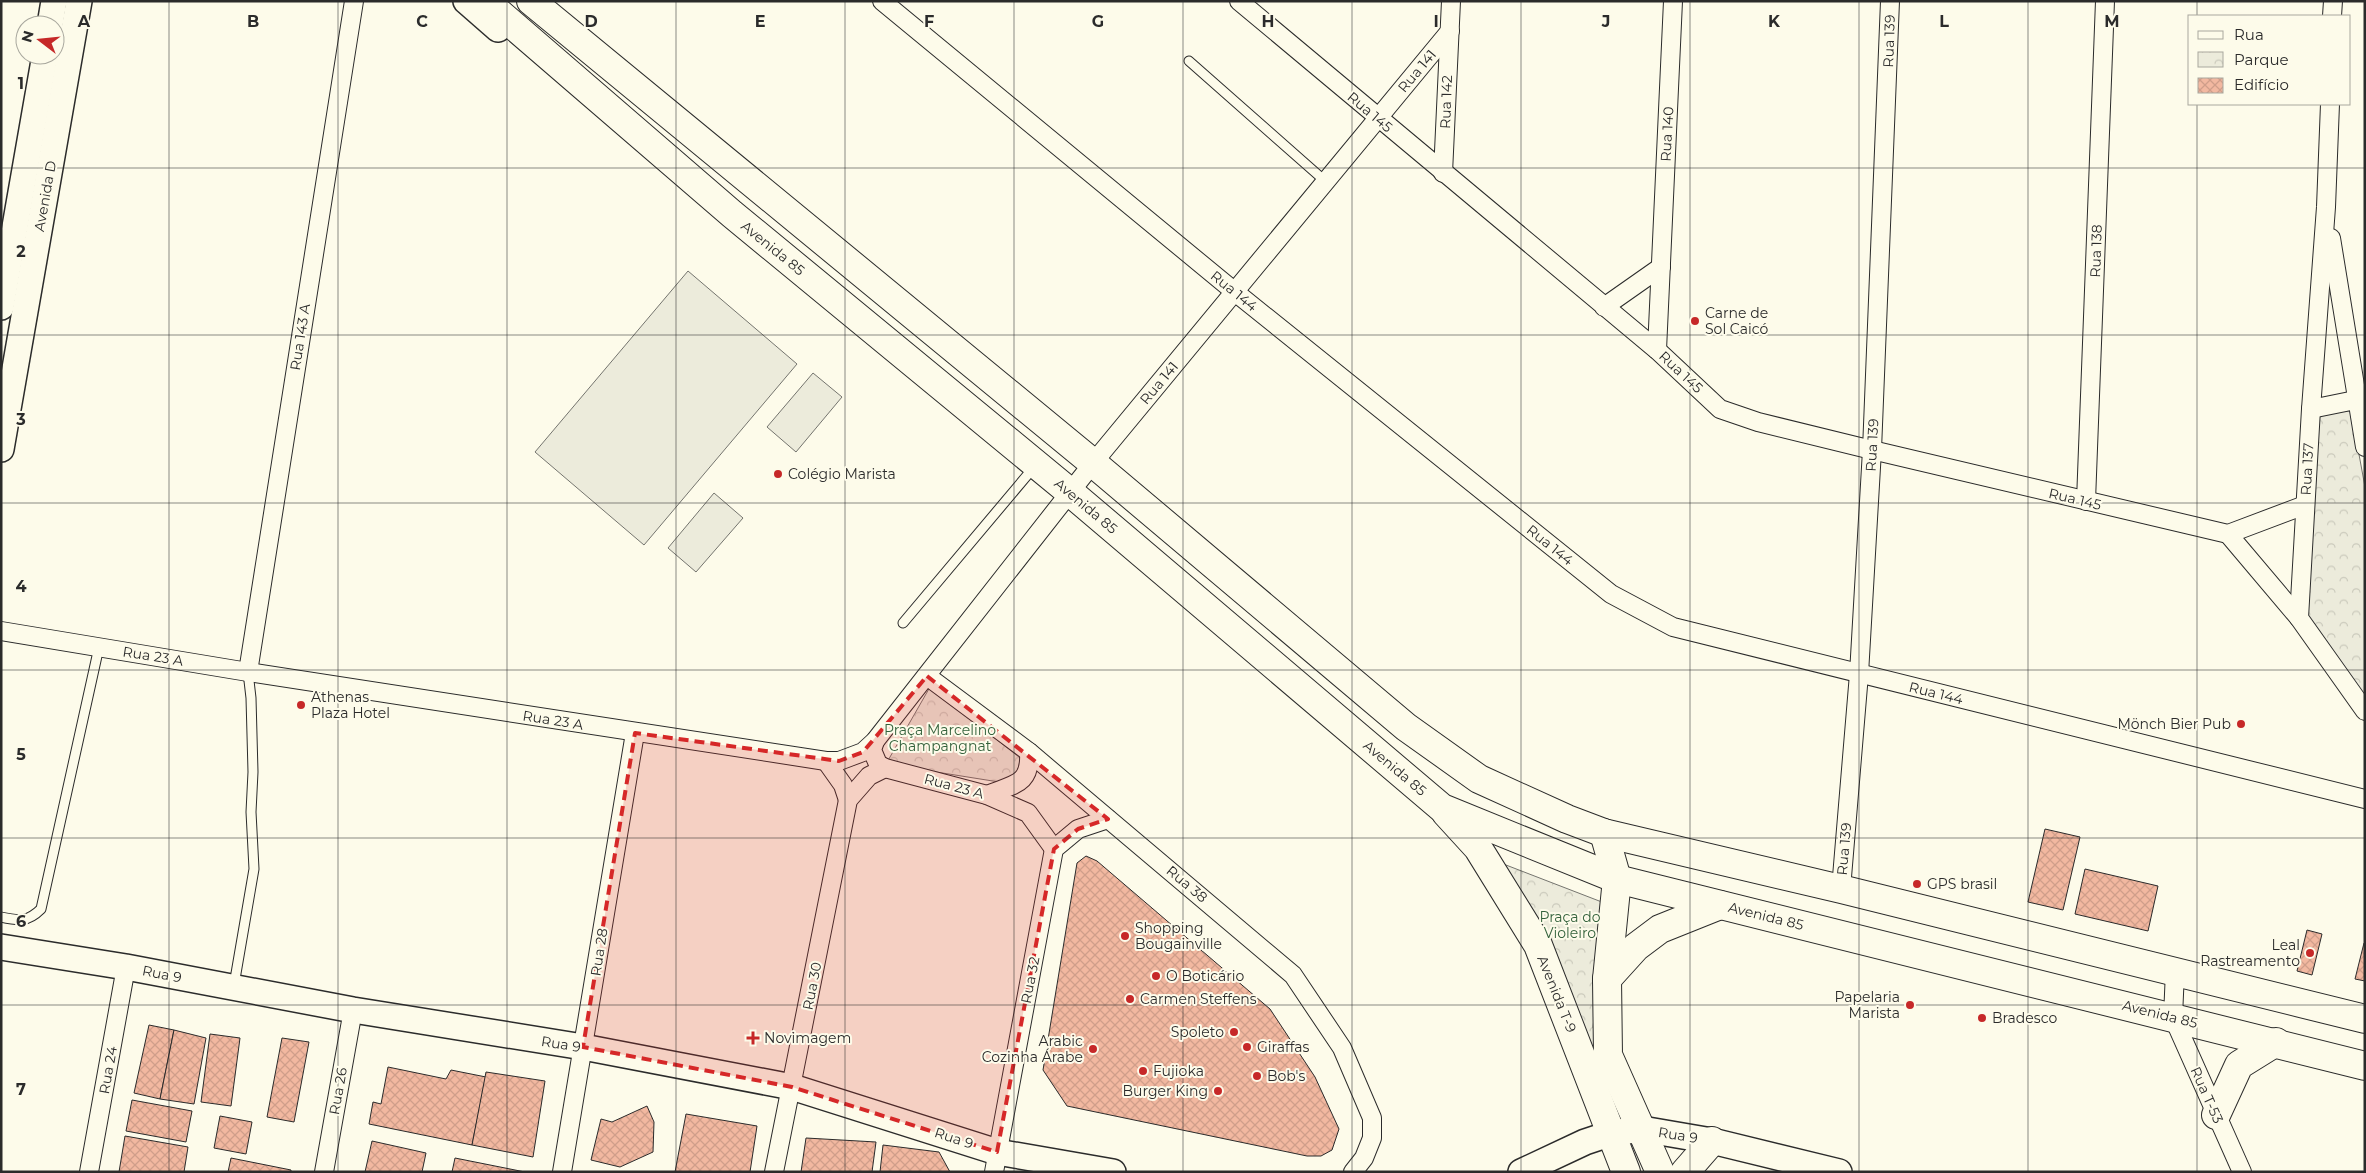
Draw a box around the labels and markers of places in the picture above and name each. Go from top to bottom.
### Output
place label: Carne de Sol Caicó [1705,304,1768,338]
marker: Carne de Sol Caicó [1689,315,1701,327]
place label: Colégio Marista [788,465,896,483]
marker: Colégio Marista [772,468,784,480]
place label: Athenas Plaza Hotel [311,688,390,722]
marker: Athenas Plaza Hotel [295,699,307,711]
place label: Mönch Bier Pub [2117,715,2231,733]
marker: Mönch Bier Pub [2235,718,2247,730]
place label: GPS brasil [1927,875,1997,893]
marker: GPS brasil [1911,878,1923,890]
place label: Shopping Bougainville [1135,919,1222,953]
marker: Shopping Bougainville [1119,930,1131,942]
place label: Leal Rastreamento [2200,936,2300,970]
marker: Leal Rastreamento [2304,947,2316,959]
place label: O Boticário [1166,967,1245,985]
marker: O Boticário [1150,970,1162,982]
place label: Papelaria Marista [1834,988,1900,1022]
place label: Carmen Steffens [1140,990,1257,1008]
marker: Carmen Steffens [1124,993,1136,1005]
marker: Papelaria Marista [1904,999,1916,1011]
place label: Bradesco [1992,1009,2057,1027]
marker: Bradesco [1976,1012,1988,1024]
place label: Spoleto [1171,1023,1224,1041]
marker: Spoleto [1228,1026,1240,1038]
place label: Novimagem [764,1029,851,1047]
marker: Novimagem [746,1031,760,1045]
place label: Arabic Cozinha Árabe [982,1032,1083,1066]
place label: Giraffas [1257,1038,1310,1056]
marker: Giraffas [1241,1041,1253,1053]
marker: Arabic Cozinha Árabe [1087,1043,1099,1055]
place label: Fujioka [1153,1062,1204,1080]
marker: Fujioka [1137,1065,1149,1077]
place label: Bob's [1267,1067,1305,1085]
marker: Bob's [1251,1070,1263,1082]
place label: Burger King [1122,1082,1208,1100]
marker: Burger King [1212,1085,1224,1097]

